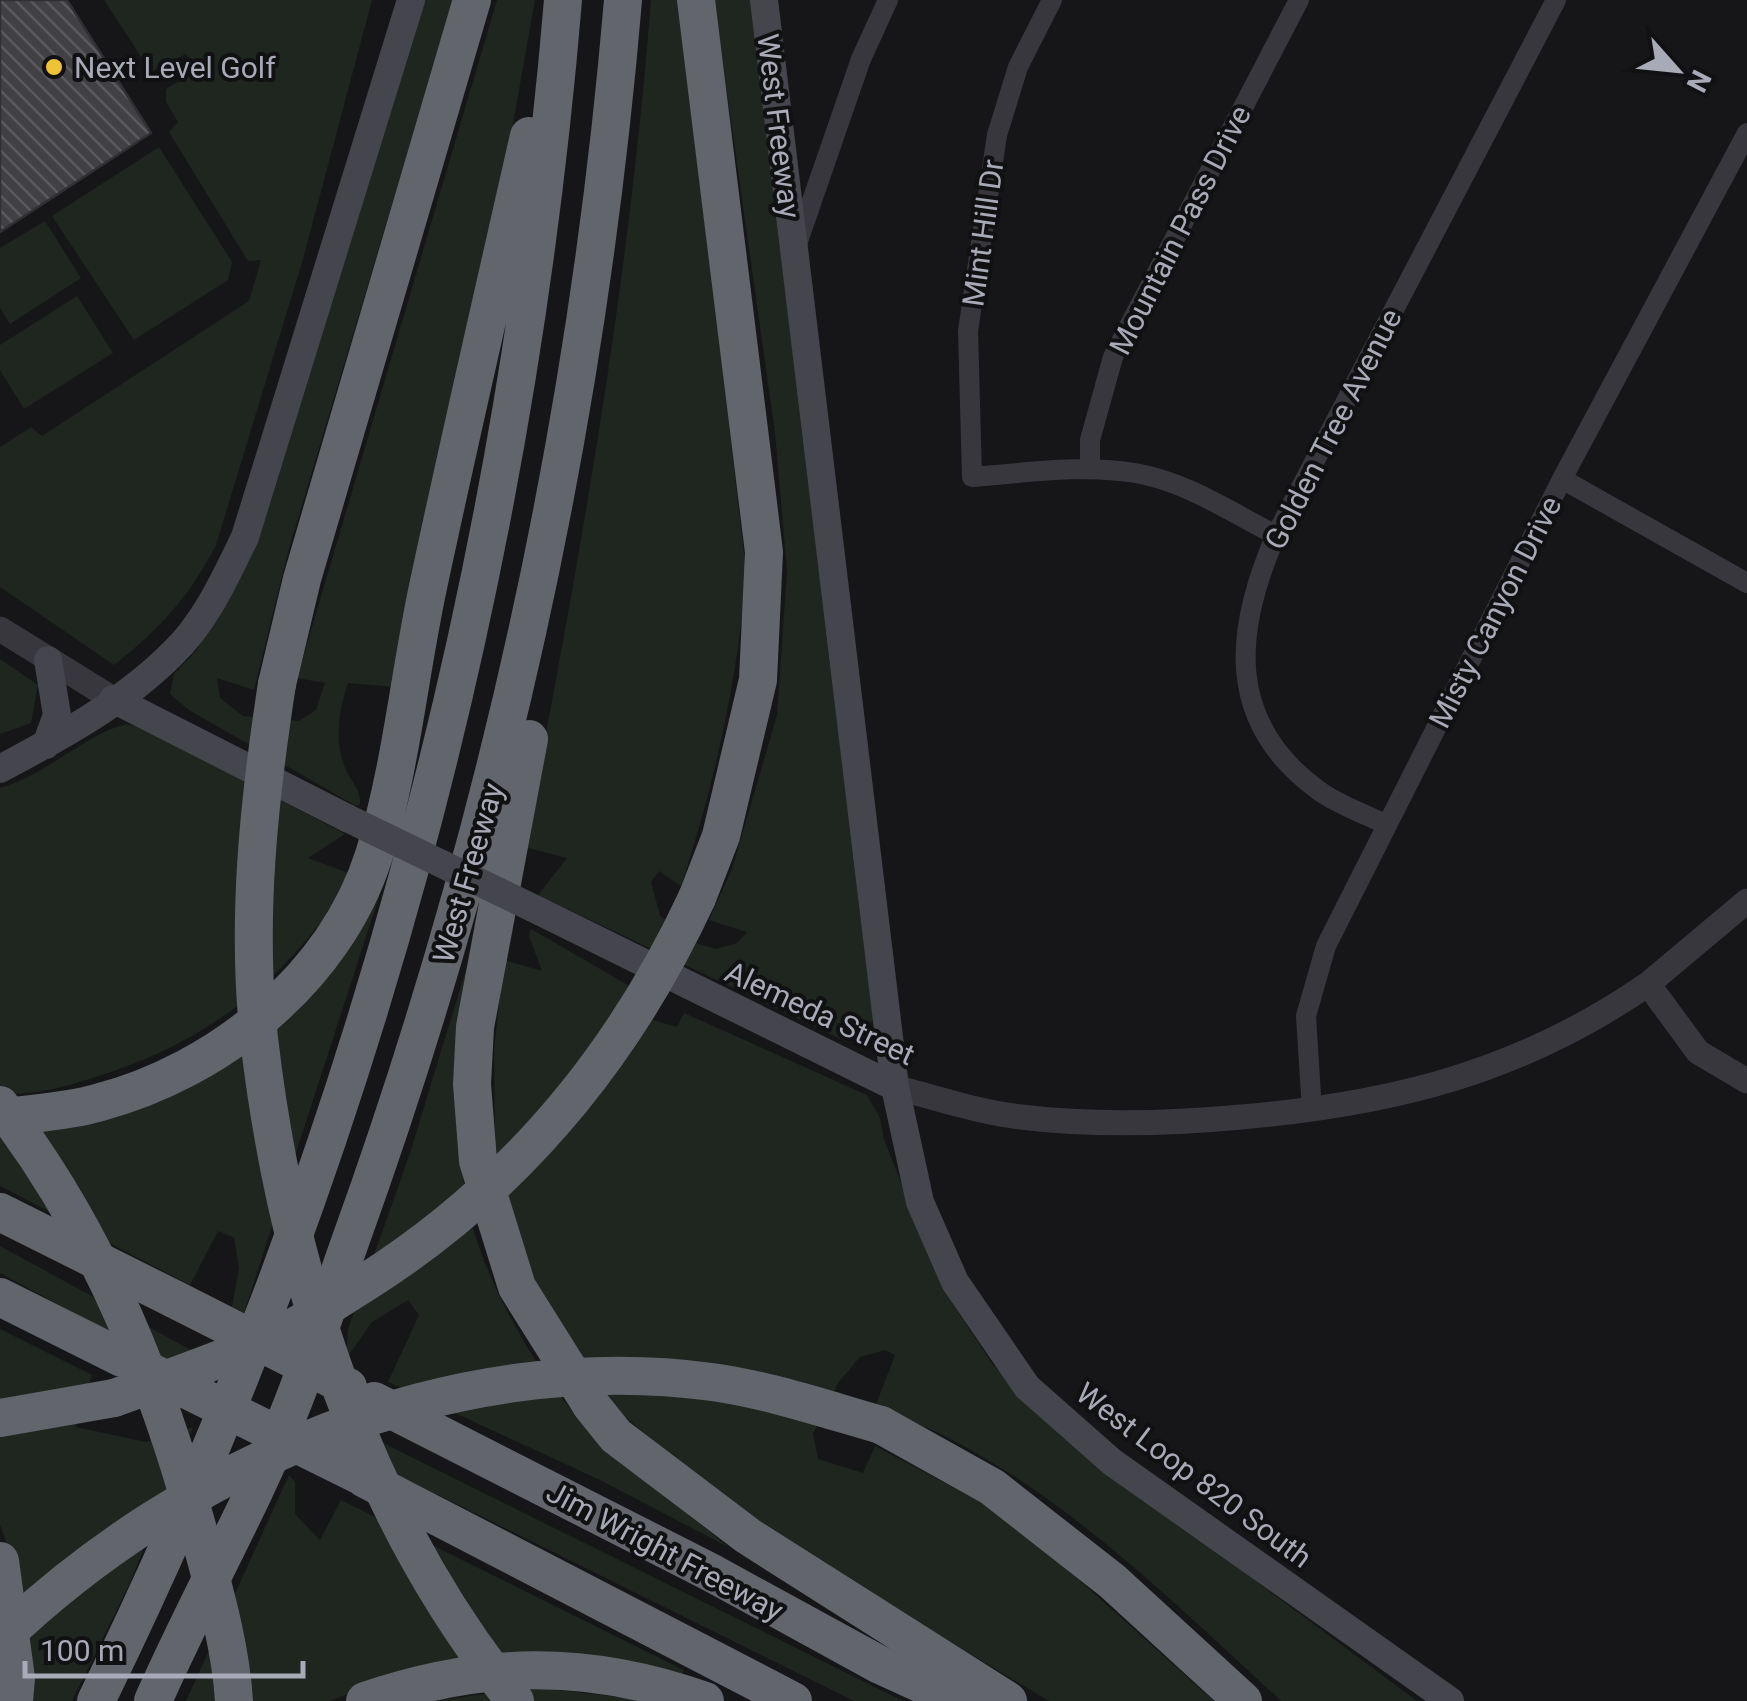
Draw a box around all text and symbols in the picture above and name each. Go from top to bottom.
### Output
north arrow [1627,20,1727,120]
street label: West Freeway [750,32,808,220]
place label: Next Level Golf [74,50,276,85]
marker: Next Level Golf [43,56,65,78]
text: N [1680,65,1718,97]
street label: Mountain Pass Drive [1102,100,1258,360]
street label: Mint Hill Dr [955,157,1011,309]
street label: Golden Tree Avenue [1257,303,1409,555]
street label: Misty Canyon Drive [1421,490,1569,734]
street label: West Freeway [426,779,510,967]
street label: Alemeda Street [720,954,920,1072]
street label: West Loop 820 South [1070,1375,1318,1575]
street label: Jim Wright Freeway [541,1474,789,1628]
scale bar [25,1616,302,1678]
text: 100 m [40,1633,124,1668]

